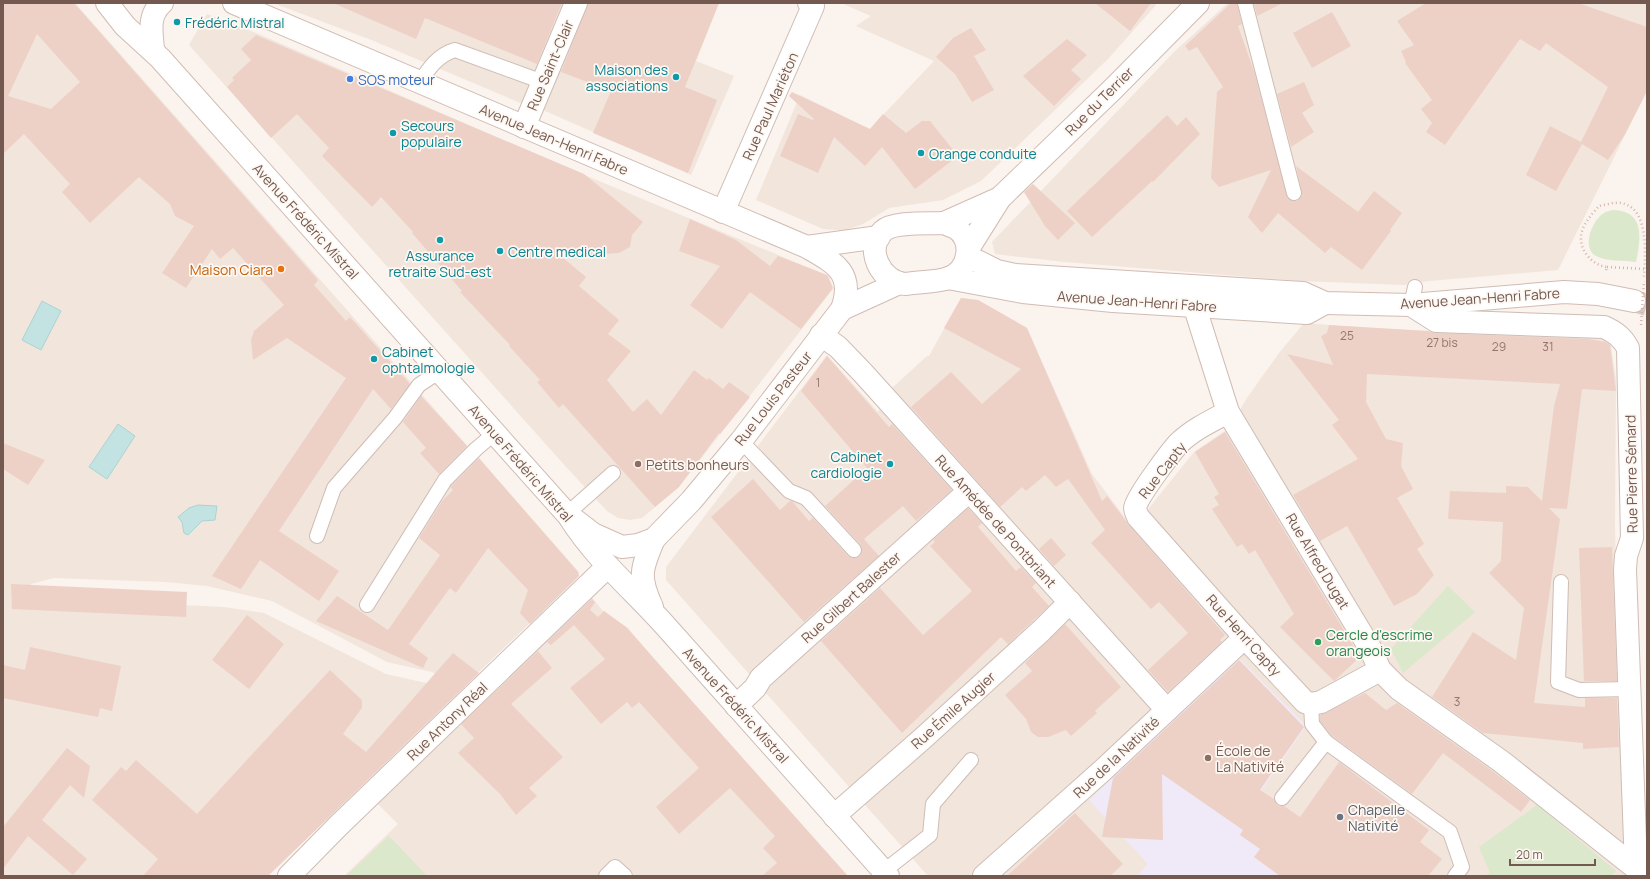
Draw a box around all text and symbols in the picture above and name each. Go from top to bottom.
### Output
place label: Frédéric Mistral [185,13,284,32]
marker: Frédéric Mistral [172,17,182,27]
street label: Rue Saint-Clair [522,17,578,113]
street label: Rue Paul Mariéton [738,49,802,163]
place label: Maison des associations [586,60,668,95]
street label: Rue du Terrier [1061,63,1137,139]
place label: SOS moteur [358,70,435,89]
marker: Maison des associations [671,72,681,82]
marker: SOS moteur [345,74,355,84]
street label: Avenue Jean-Henri Fabre [477,99,631,179]
place label: Secours populaire [401,116,462,151]
marker: Secours populaire [388,128,398,138]
place label: Orange conduite [929,144,1037,163]
marker: Orange conduite [916,148,926,158]
street label: Avenue Frédéric Mistral [249,159,363,283]
marker: Assurance retraite Sud-est [435,235,445,245]
place label: Centre medical [508,242,606,261]
place label: Assurance retraite Sud-est [388,246,492,281]
marker: Centre medical [495,246,505,256]
place label: Maison Ciara [190,260,273,279]
marker: Maison Ciara [276,264,286,274]
street label: Avenue Jean-Henri Fabre [1399,283,1561,313]
street label: Avenue Jean-Henri Fabre [1056,286,1218,316]
house number: 25 [1340,327,1354,344]
house number: 27 bis [1426,334,1458,351]
house number: 29 [1492,338,1506,355]
house number: 31 [1542,338,1554,355]
place label: Cabinet ophtalmologie [382,342,475,377]
street label: Rue Louis Pasteur [730,347,816,449]
marker: Cabinet ophtalmologie [369,354,379,364]
house number: 1 [816,374,820,391]
street label: Avenue Frédéric Mistral [465,400,577,526]
street label: Rue Pierre Sémard [1620,415,1642,533]
street label: Rue Capty [1134,437,1190,502]
place label: Cabinet cardiologie [810,447,882,482]
street label: Rue Amédée de Pontbriant [931,450,1061,592]
place label: Petits bonheurs [646,455,749,474]
marker: Petits bonheurs [633,459,643,469]
marker: Cabinet cardiologie [885,459,895,469]
street label: Rue Alfred Dugat [1282,509,1354,613]
street label: Rue Gilbert Balester [797,547,905,647]
street label: Rue Henri Capty [1202,590,1286,680]
place label: Cercle d'escrime orangeois [1326,625,1433,660]
marker: Cercle d'escrime orangeois [1313,637,1323,647]
street label: Avenue Frédéric Mistral [679,643,793,767]
street label: Rue Émile Augier [907,667,999,753]
street label: Rue Antony Réal [403,678,491,764]
house number: 3 [1454,693,1460,710]
street label: Rue de la Nativité [1069,712,1163,802]
place label: École de La Nativité [1216,741,1284,776]
marker: École de La Nativité [1203,753,1213,763]
place label: Chapelle Nativité [1348,800,1405,835]
marker: Chapelle Nativité [1335,812,1345,822]
scale bar [1510,841,1595,867]
text: 20 m [1516,846,1543,863]

